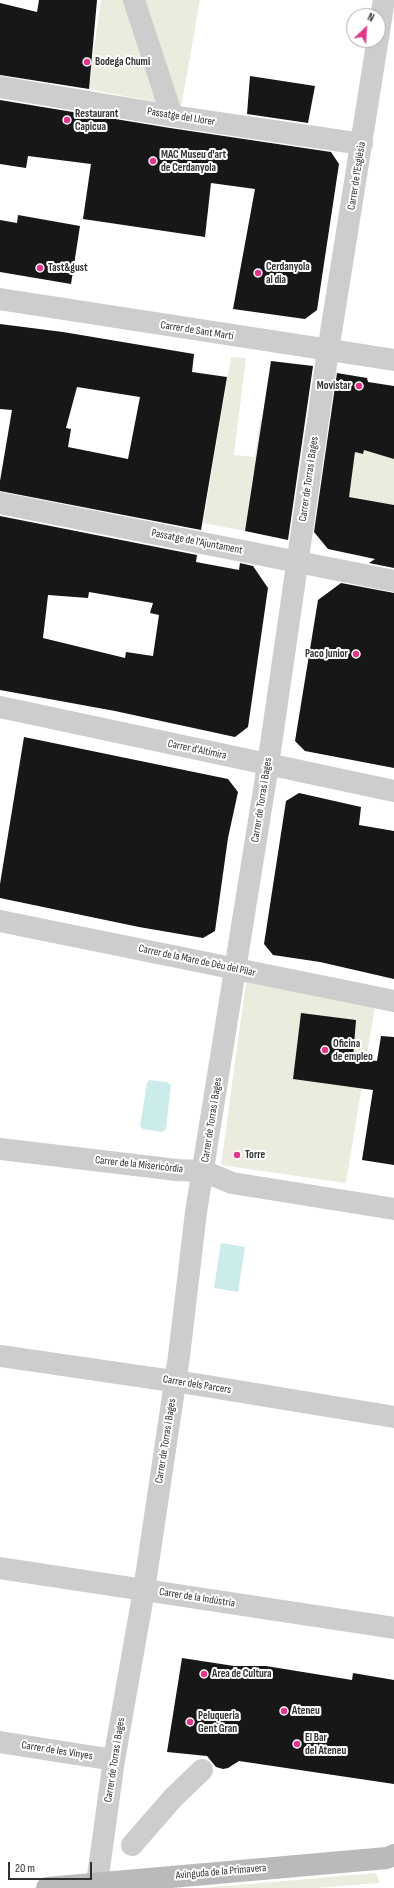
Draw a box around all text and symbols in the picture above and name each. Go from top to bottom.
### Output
north arrow [346,8,386,48]
text: N [365,10,376,25]
place label: Bodega Chumi [95,55,150,69]
marker: Bodega Chumi [82,57,92,67]
street label: Passatge del Llorer [146,105,216,129]
place label: Restaurant Capicua [75,107,118,133]
marker: Restaurant Capicua [62,115,72,125]
street label: Carrer de l'Església [345,141,369,211]
place label: MAC Museu d'art de Cerdanyola [161,148,226,174]
marker: MAC Museu d'art de Cerdanyola [148,156,158,166]
place label: Cerdanyola al dia [266,260,310,286]
place label: Tast&gust [48,261,88,275]
marker: Tast&gust [35,263,45,273]
marker: Cerdanyola al dia [253,268,263,278]
street label: Carrer de Sant Martí [159,319,235,343]
place label: Movistar [317,379,351,393]
marker: Movistar [354,381,364,391]
street label: Carrer de Torras i Bages [297,436,321,522]
street label: Passatge de l'Ajuntament [150,527,244,557]
place label: Paco Junior [305,647,348,661]
marker: Paco Junior [351,649,361,659]
street label: Carrer d'Altimira [166,737,228,763]
street label: Carrer de Torras i Bages [249,757,275,843]
street label: Carrer de la Mare de Déu del Pilar [137,942,257,980]
place label: Oficina de empleo [333,1037,373,1063]
marker: Oficina de empleo [320,1045,330,1055]
street label: Carrer de Torras i Bages [199,1077,225,1163]
place label: Torre [245,1148,265,1162]
marker: Torre [232,1150,242,1160]
street label: Carrer de la Misericòrdia [94,1154,184,1176]
street label: Carrer dels Parcers [162,1373,232,1397]
street label: Carrer de Torras i Bages [153,1398,179,1484]
street label: Carrer de la Indústria [158,1585,236,1611]
place label: Area de Cultura [212,1667,272,1681]
marker: Area de Cultura [199,1669,209,1679]
place label: Ateneu [292,1704,320,1718]
marker: Ateneu [279,1706,289,1716]
place label: Peluqueria Gent Gran [198,1709,239,1735]
street label: Carrer de Torras i Bages [102,1717,128,1803]
marker: Peluqueria Gent Gran [185,1717,195,1727]
place label: El Bar del Ateneu [305,1731,346,1757]
street label: Carrer de les Vinyes [20,1739,94,1763]
marker: El Bar del Ateneu [292,1739,302,1749]
scale bar [10,1854,94,1880]
text: 20 m [15,1861,35,1876]
street label: Avinguda de la Primavera [175,1861,267,1883]

